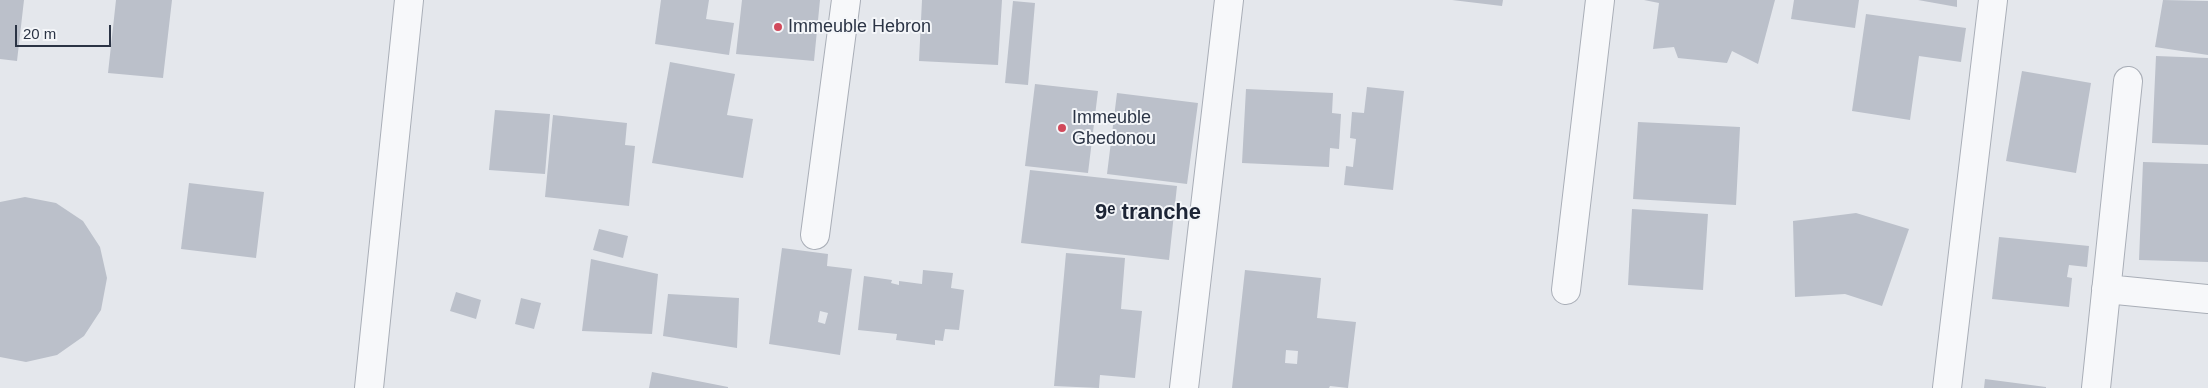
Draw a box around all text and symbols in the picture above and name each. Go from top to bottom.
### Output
scale bar [18,15,114,47]
place label: Immeuble Hebron [788,16,931,38]
marker: Immeuble Hebron [772,21,784,33]
text: 20 m [23,25,56,42]
place label: Immeuble Gbedonou [1072,107,1156,150]
marker: Immeuble Gbedonou [1056,122,1068,134]
district label: 9ᵉ tranche [1095,200,1201,226]

